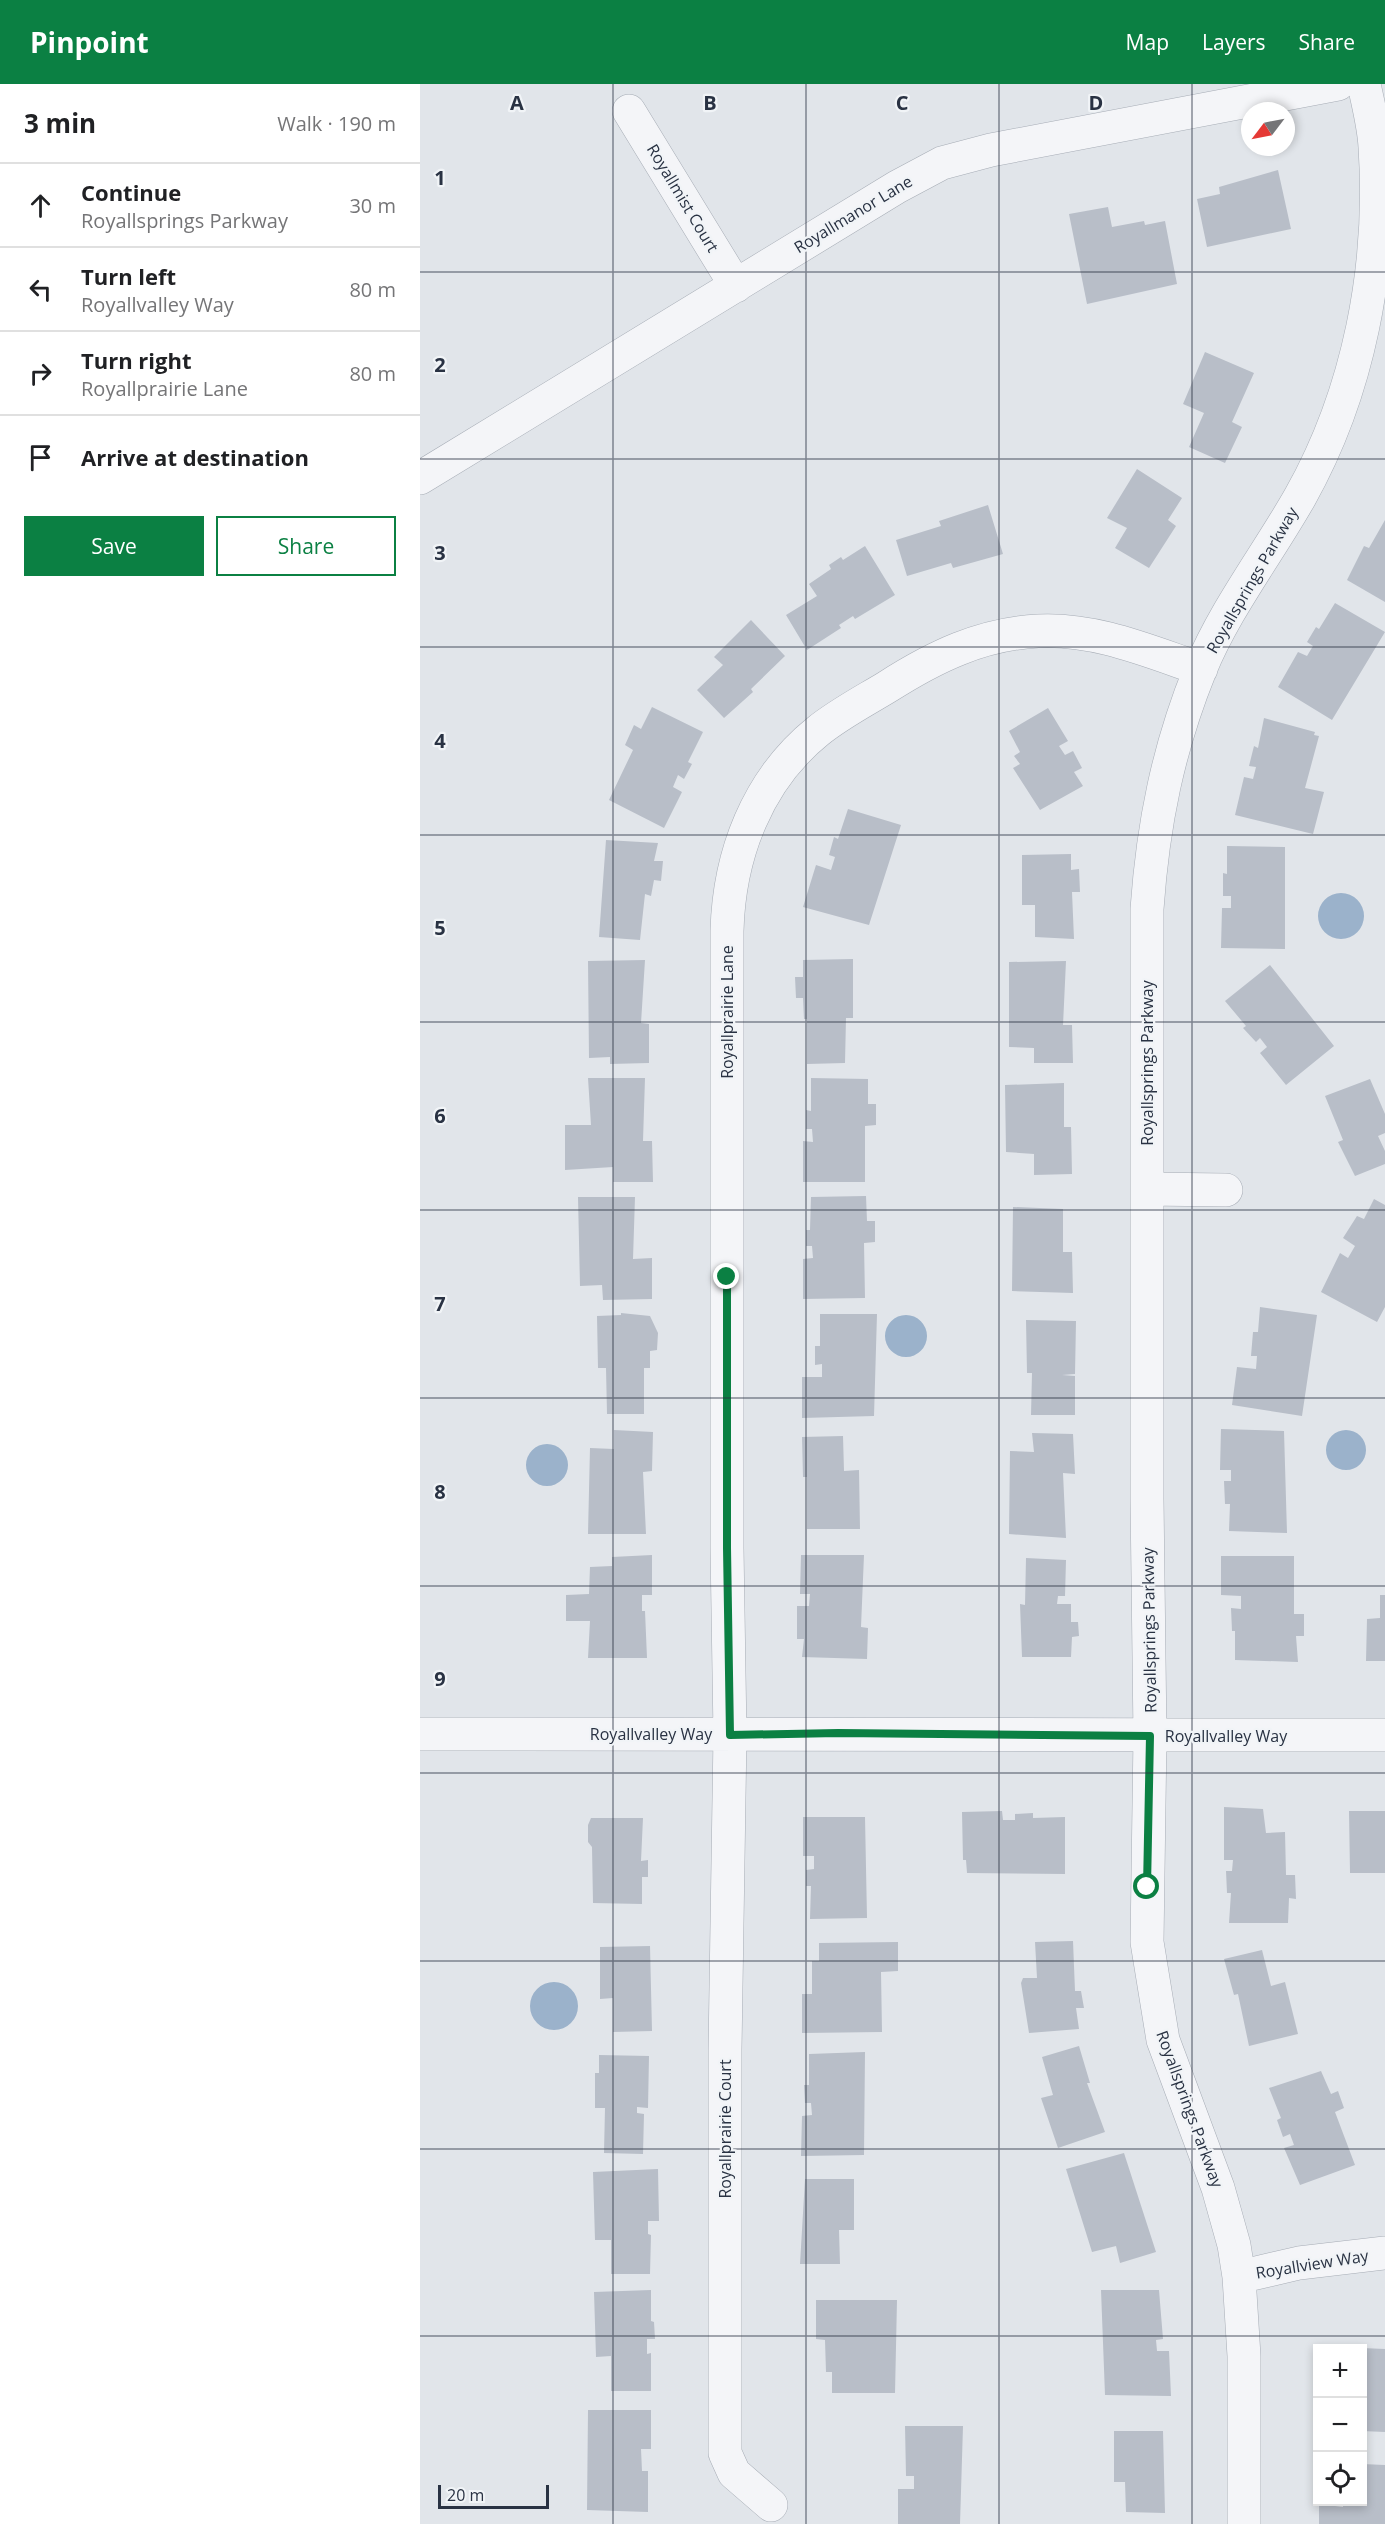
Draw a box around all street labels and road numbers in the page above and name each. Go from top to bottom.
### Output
street label: Royallmist Court [642,140,724,256]
street label: Royallmanor Lane [790,170,916,258]
street label: Royallsprings Parkway [1201,502,1303,657]
street label: Royallprairie Lane [716,945,738,1079]
street label: Royallsprings Parkway [1136,979,1158,1146]
street label: Royallsprings Parkway [1137,1546,1161,1713]
street label: Royallvalley Way [590,1723,713,1745]
street label: Royallvalley Way [1165,1725,1288,1747]
street label: Royallsprings Parkway [1151,2027,1229,2191]
street label: Royallprairie Court [714,2059,736,2199]
street label: Royallview Way [1254,2244,1371,2284]

